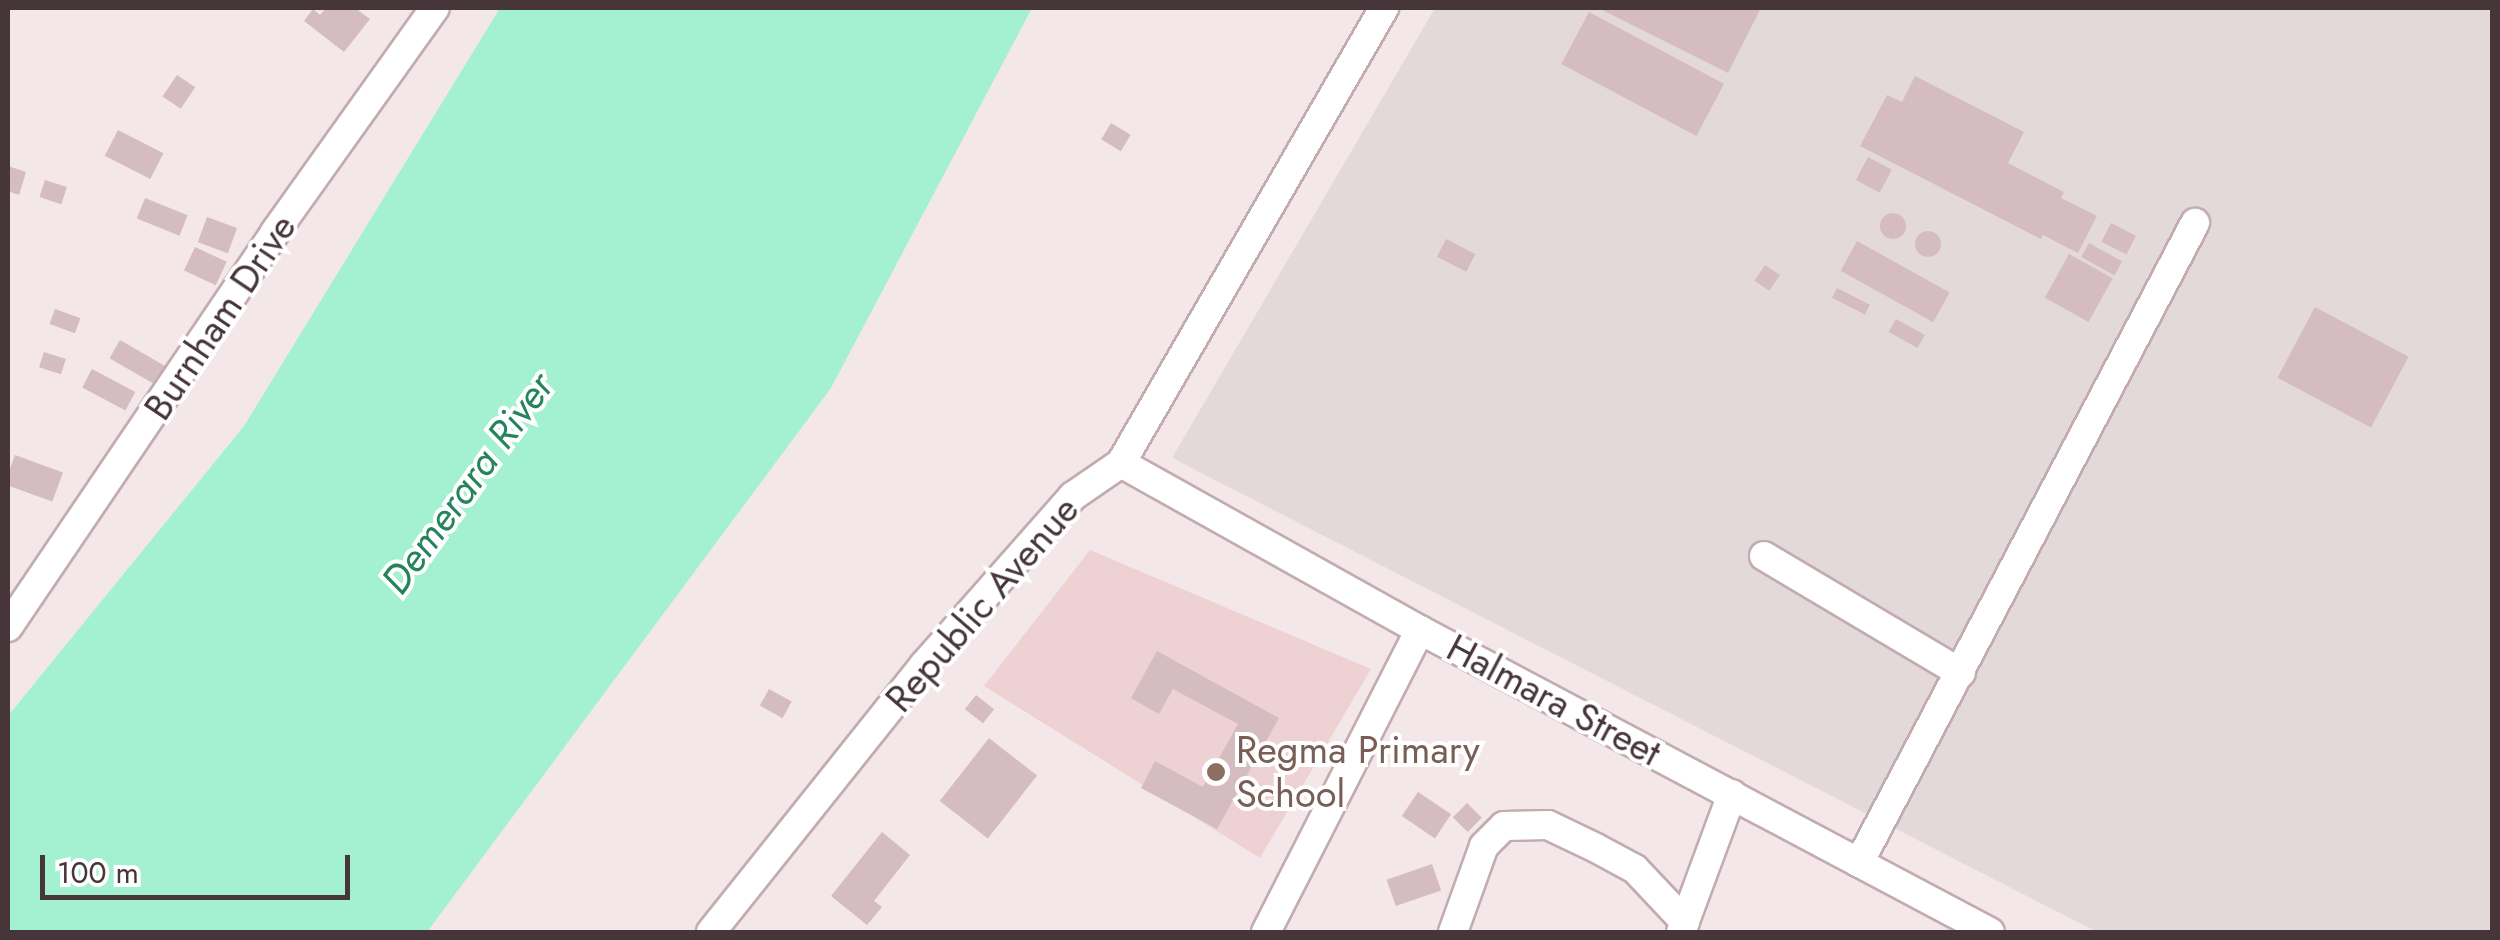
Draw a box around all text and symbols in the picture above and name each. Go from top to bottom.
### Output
street label: Burnham Drive [135,206,305,428]
water label: Demerara River [371,363,563,603]
street label: Republic Avenue [876,487,1088,721]
street label: Halmara Street [1439,625,1669,775]
place label: Regma Primary School [1236,727,1480,816]
marker: Regma Primary School [1205,761,1227,783]
scale bar [45,835,355,897]
text: 100 m [57,851,139,894]

